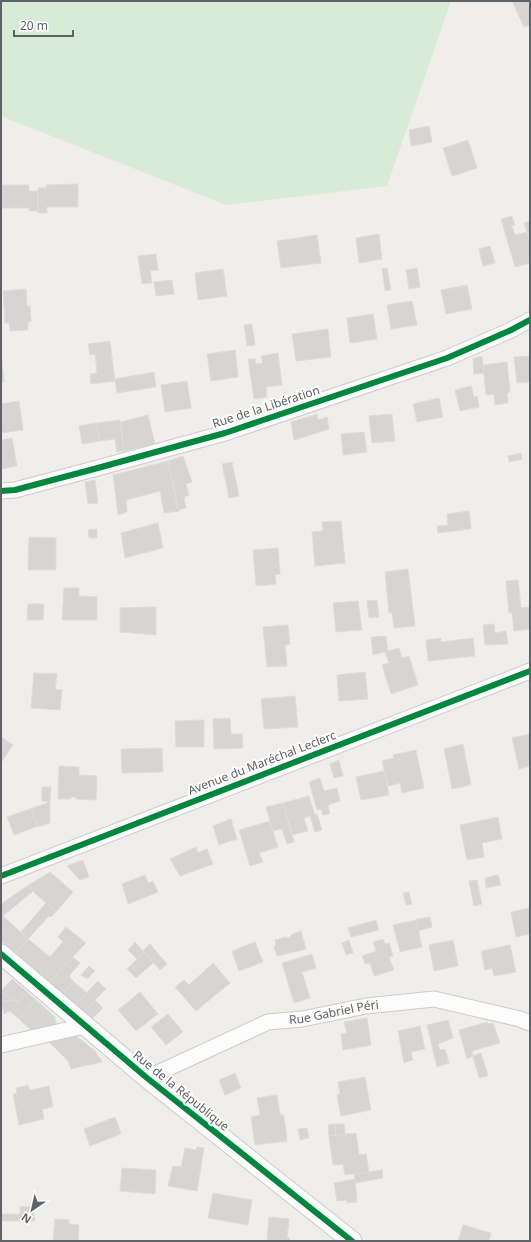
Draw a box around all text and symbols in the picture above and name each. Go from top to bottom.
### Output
scale bar [14,12,73,38]
text: 20 m [20,17,48,34]
street label: Rue de la Libération [210,381,322,432]
street label: Avenue du Maréchal Leclerc [185,726,339,799]
street label: Rue Gabriel Péri [288,996,379,1028]
street label: Rue de la République [130,1047,233,1135]
north arrow [12,1190,52,1230]
text: N [18,1210,34,1227]

